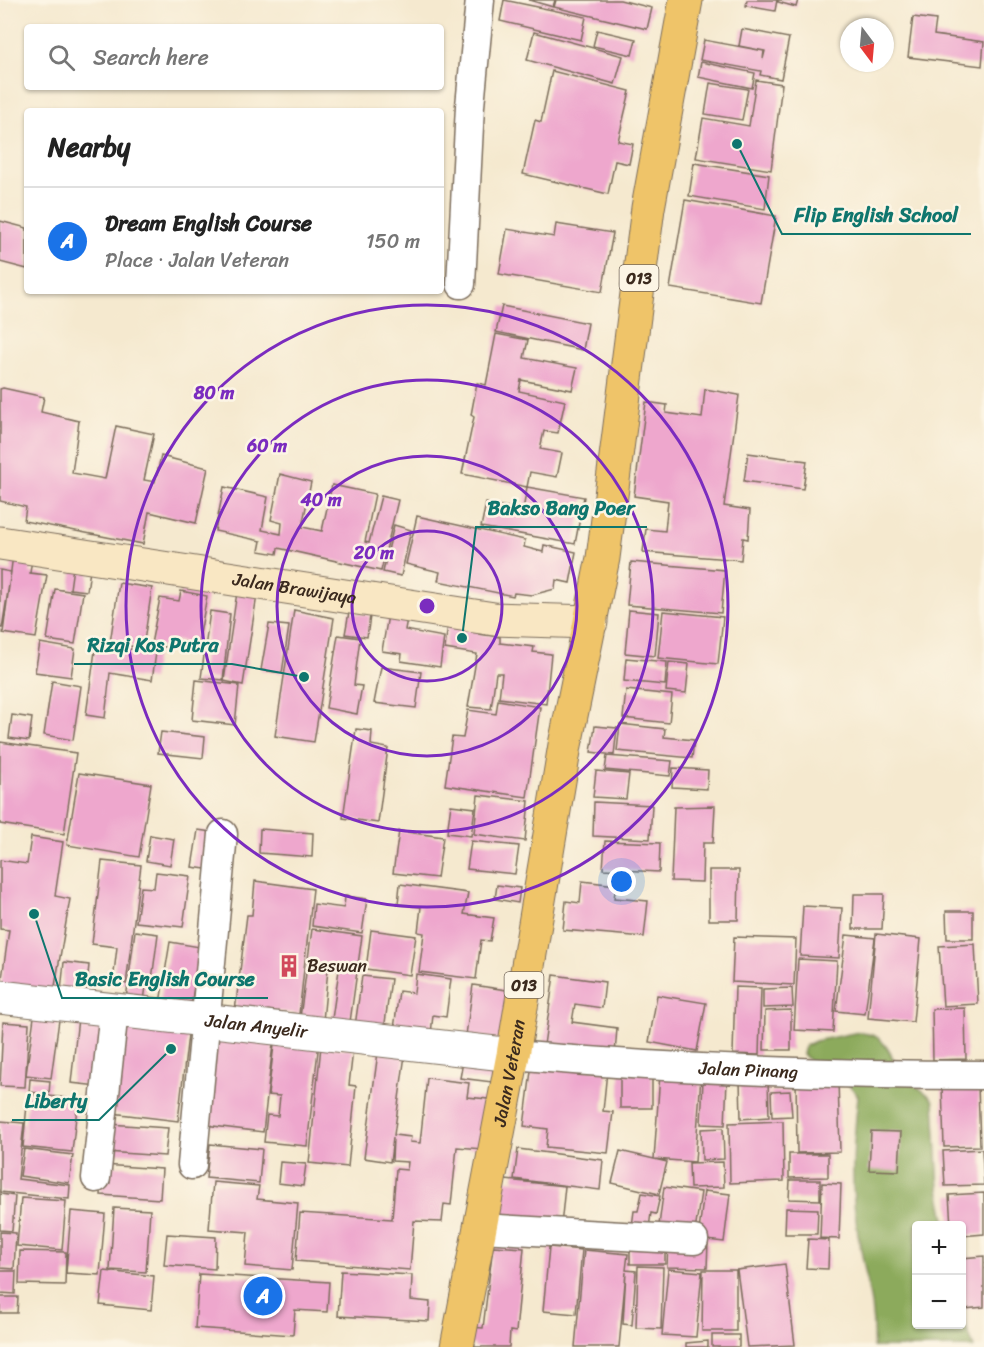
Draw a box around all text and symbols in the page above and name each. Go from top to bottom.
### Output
north arrow [840,18,894,72]
search box [24,24,444,90]
text: Search here [93,38,209,77]
icon: search [45,41,78,74]
text: Nearby [48,124,130,170]
callout: Flip English School [782,196,971,234]
text: Flip English School [793,198,959,233]
text: Dream English Course [105,204,312,243]
text: A [61,224,74,259]
text: 150 m [366,224,420,259]
text: Place · Jalan Veteran [105,243,289,278]
road number: 013 [620,265,658,291]
text: 80 m [193,377,235,409]
text: 60 m [246,430,287,462]
text: 40 m [299,484,342,516]
callout: Bakso Bang Poer [476,489,647,527]
text: Bakso Bang Poer [488,491,636,526]
text: 20 m [353,537,394,569]
street label: Jalan Brawijaya [230,563,359,614]
centre of rings [417,596,437,616]
callout: Rizqi Kos Putra [74,626,232,664]
text: Rizqi Kos Putra [86,628,219,663]
your location [607,867,636,896]
place label: Beswan [307,950,367,982]
building icon: Beswan [276,953,302,979]
callout: Basic English Course [62,960,268,998]
text: Basic English Course [75,962,256,997]
road number: 013 [504,972,544,998]
street label: Jalan Anyelir [202,1004,311,1048]
street label: Jalan Veteran [483,1017,535,1130]
street label: Jalan Pinang [697,1052,799,1088]
callout: Liberty [12,1082,99,1120]
text: Liberty [25,1084,88,1119]
map controls [912,1221,966,1329]
button: + [912,1221,966,1275]
pin: A [244,1274,282,1318]
button: − [912,1275,966,1329]

